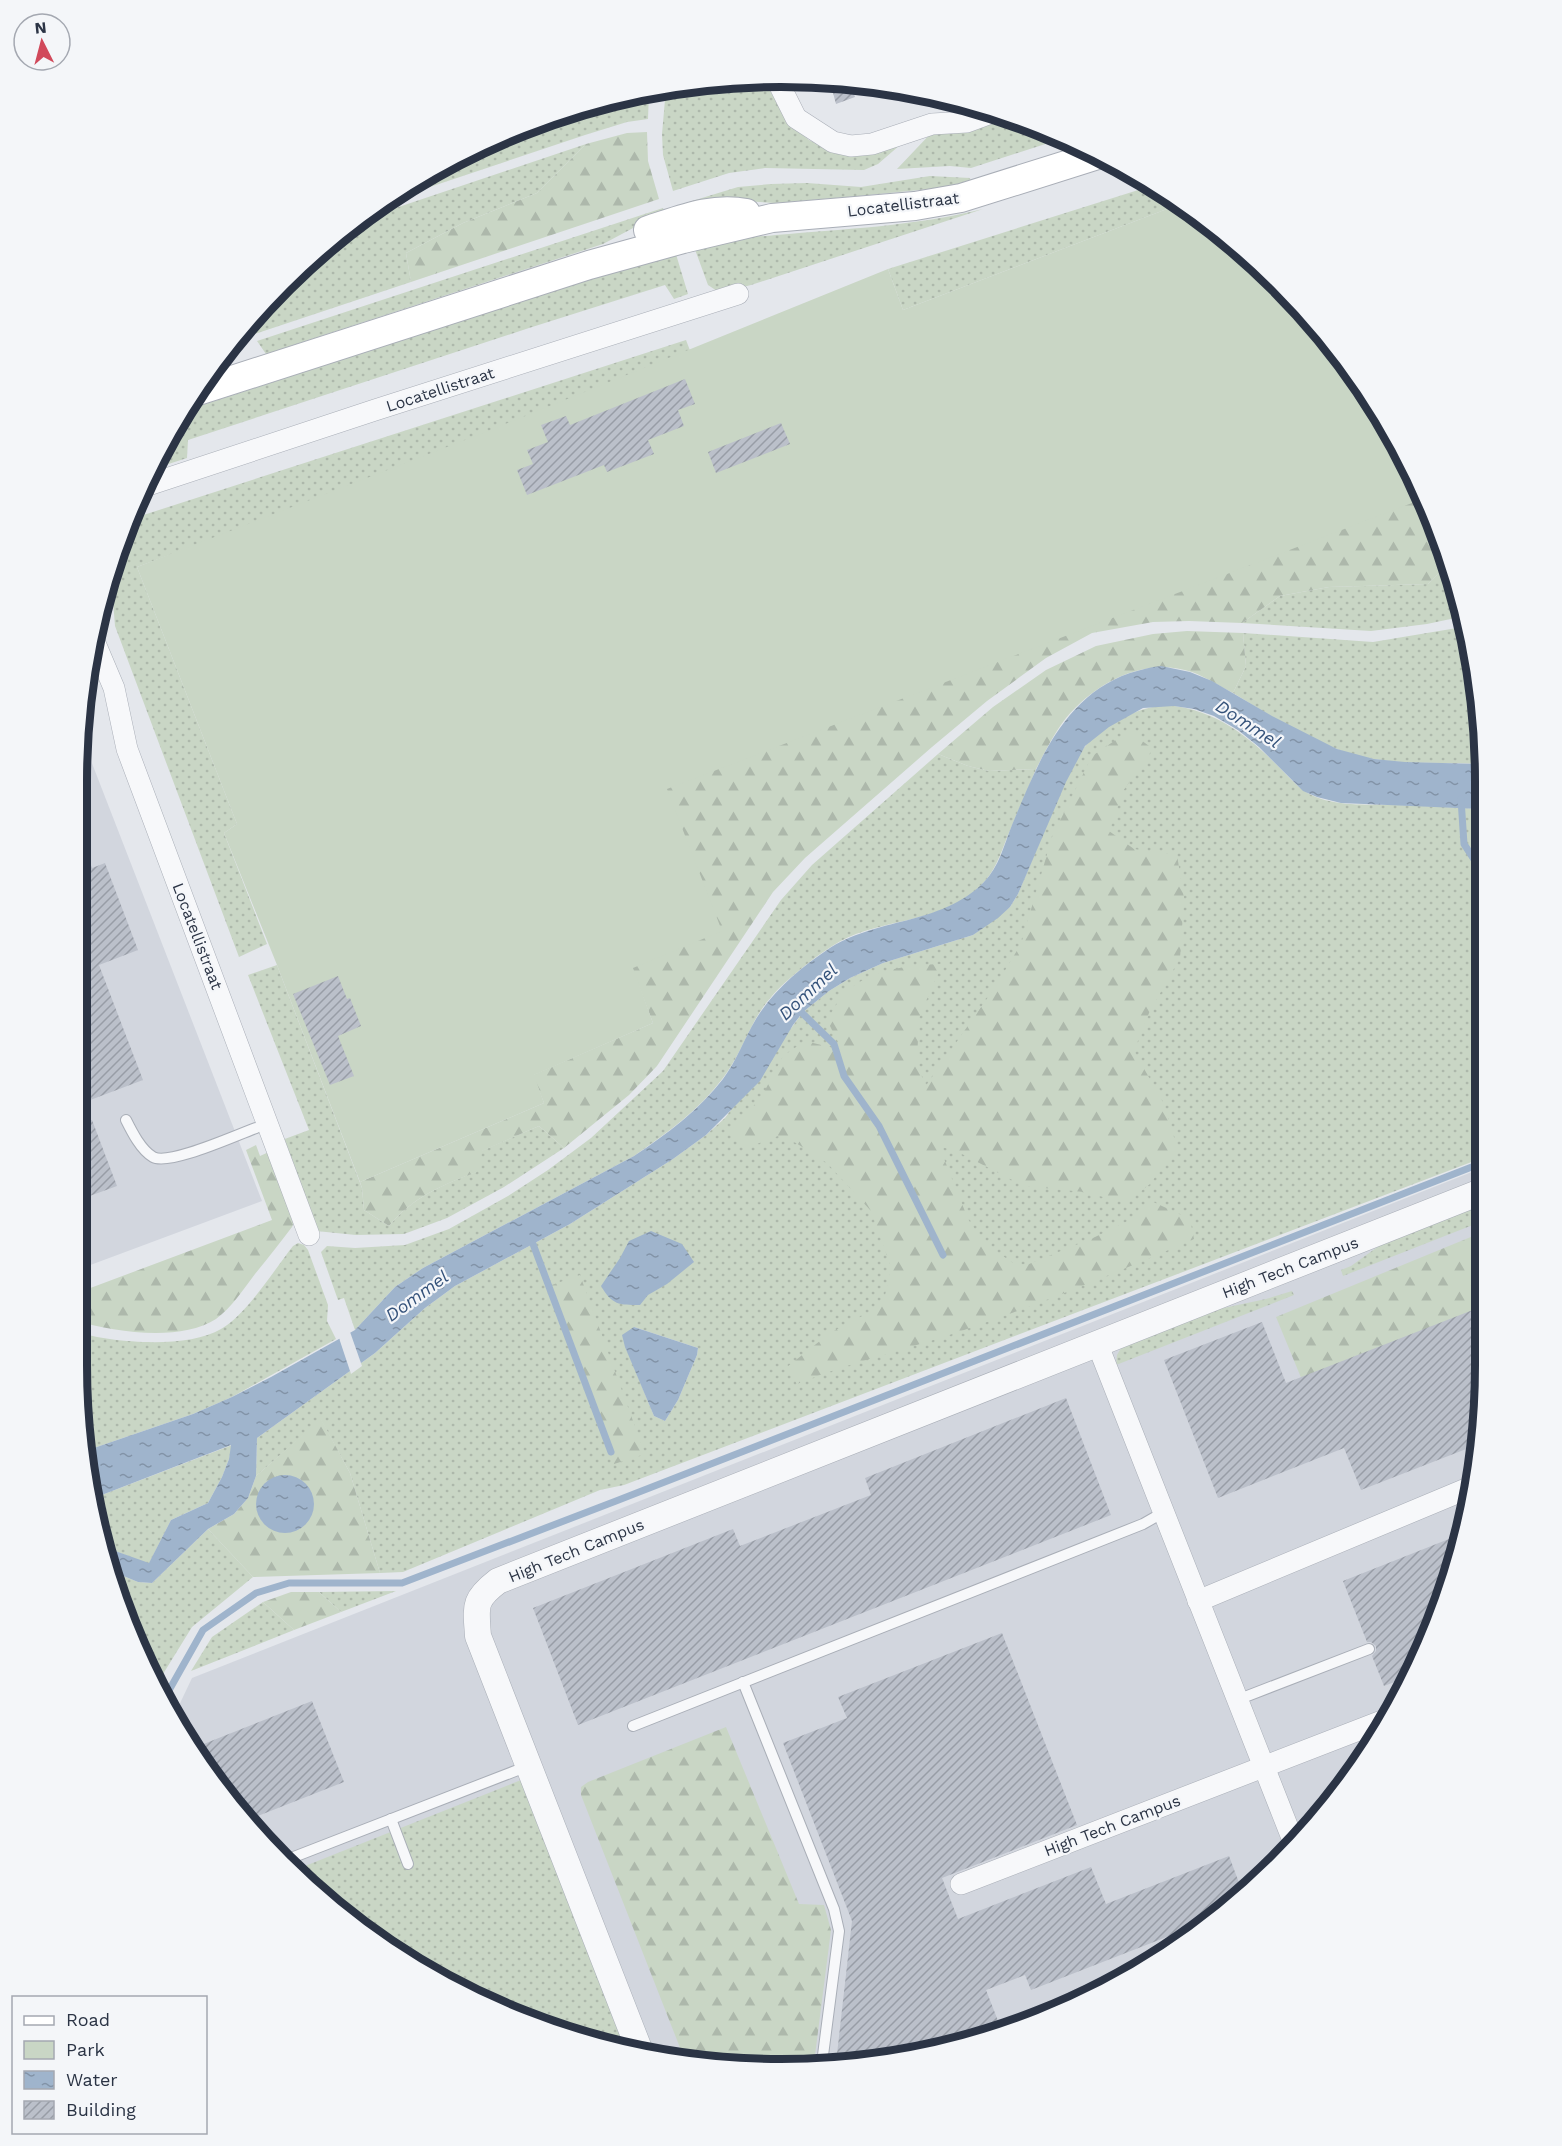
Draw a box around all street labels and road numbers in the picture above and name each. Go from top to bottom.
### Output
street label: Locatellistraat [846,188,960,221]
street label: Locatellistraat [384,363,497,416]
street label: Locatellistraat [168,880,227,992]
street label: High Tech Campus [1219,1233,1361,1302]
street label: High Tech Campus [506,1515,647,1586]
street label: High Tech Campus [1041,1791,1183,1860]

